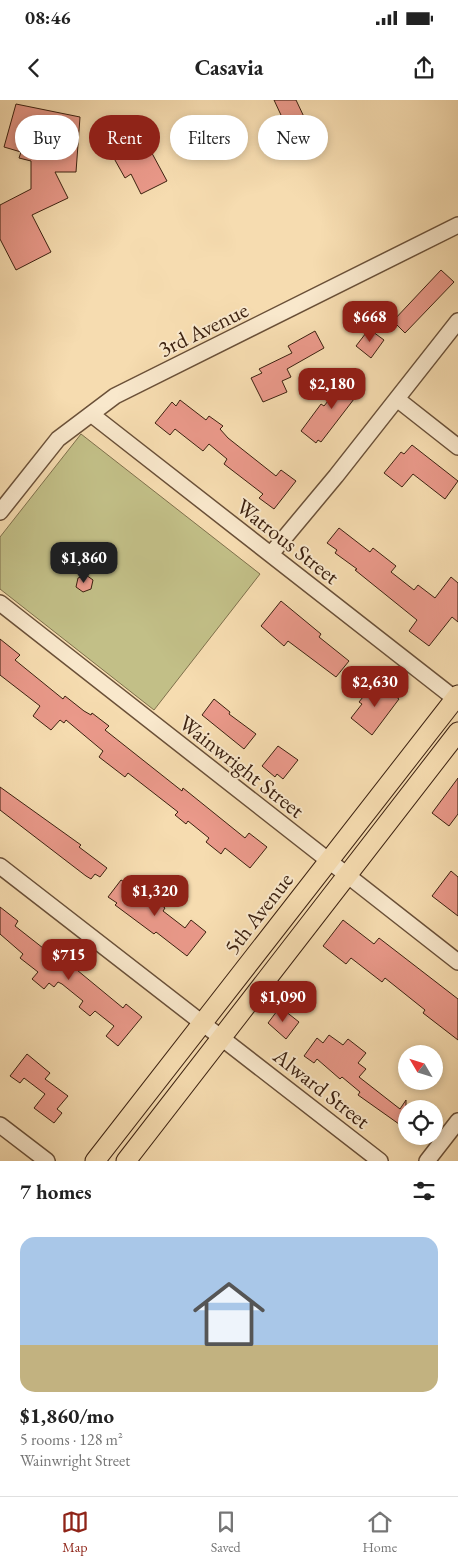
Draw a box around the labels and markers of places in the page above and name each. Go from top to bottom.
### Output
pin: $668 [340,300,400,343]
pin: $2,180 [291,368,373,410]
pin: $1,860 [43,542,125,584]
pin: $2,630 [334,666,416,708]
pin: $1,320 [114,874,196,917]
pin: $715 [39,938,99,981]
pin: $1,090 [242,980,324,1023]

